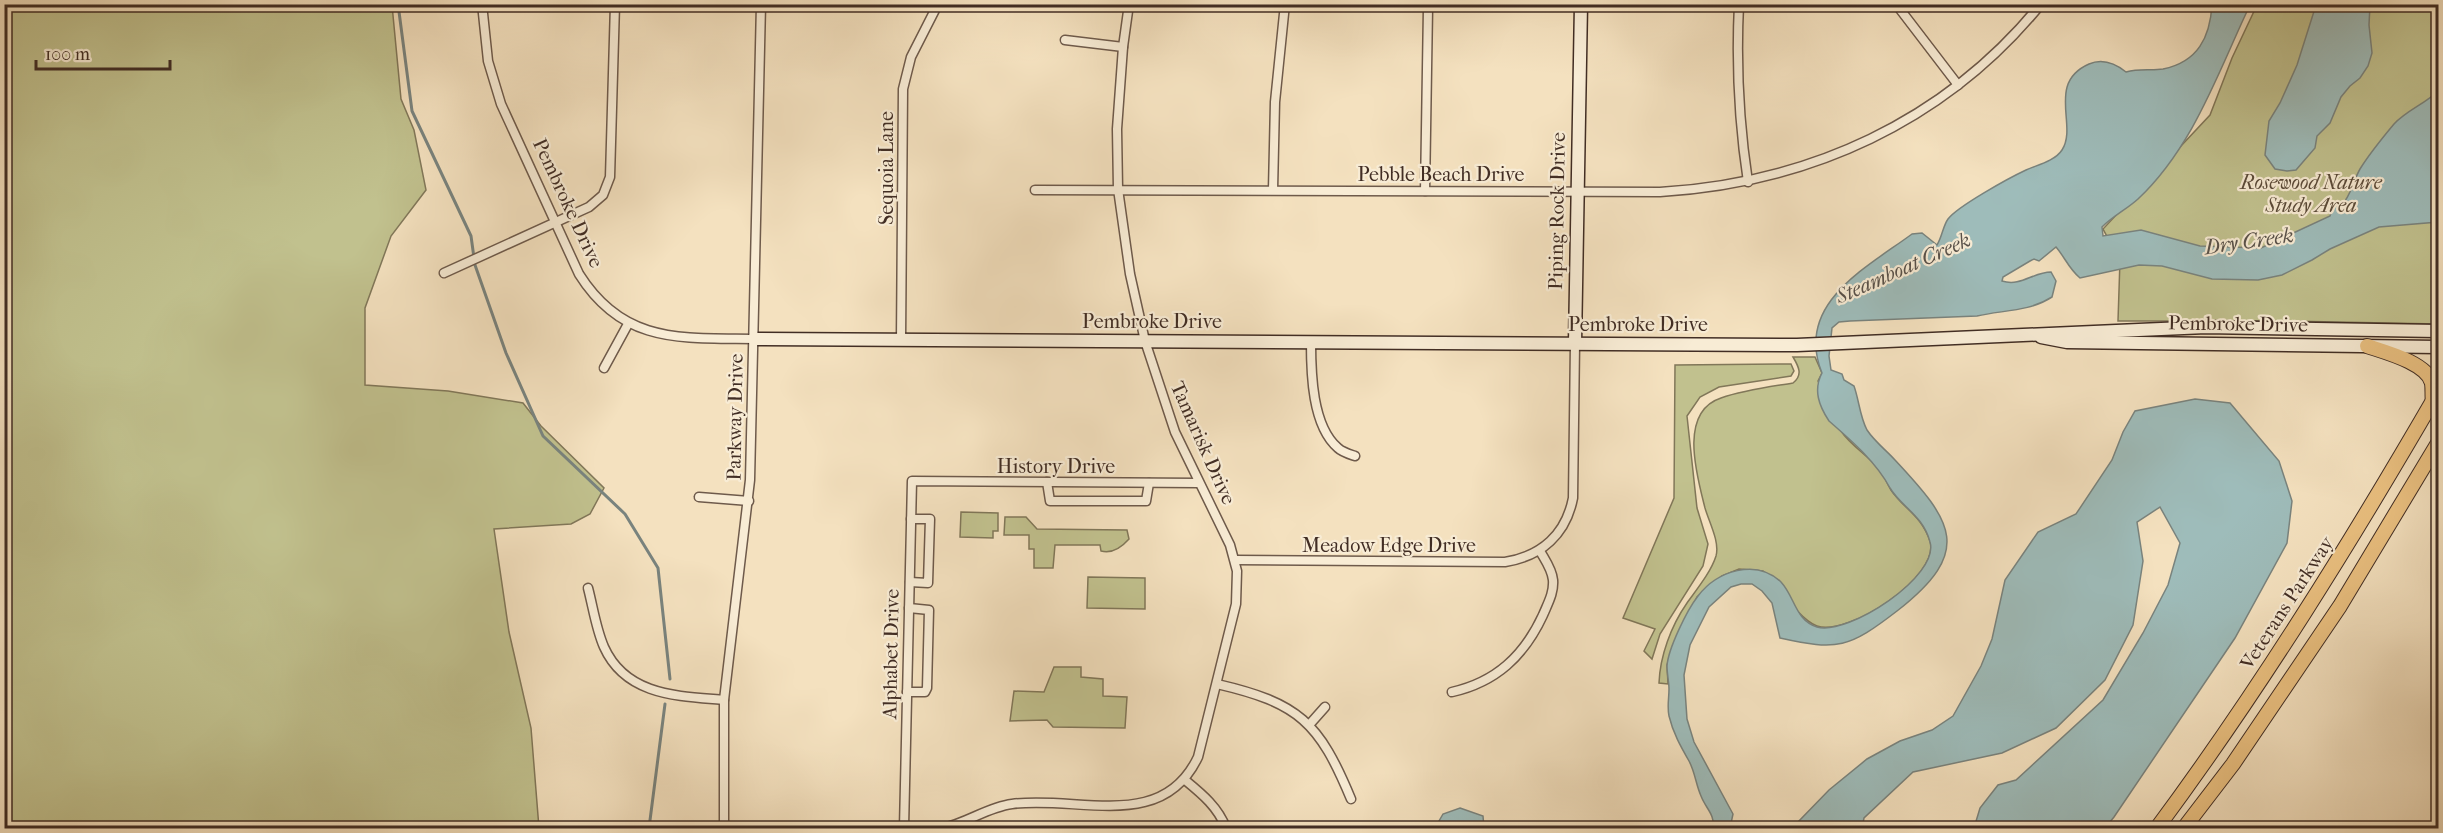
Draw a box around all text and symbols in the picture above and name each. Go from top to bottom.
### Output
scale bar [36,33,170,71]
text: 100 m [45,44,90,65]
street label: Sequoia Lane [875,111,898,225]
street label: Piping Rock Drive [1544,132,1570,290]
street label: Pembroke Drive [528,135,608,271]
street label: Pebble Beach Drive [1357,163,1525,186]
park label: Rosewood Nature Study Area [2238,171,2383,217]
water label: Dry Creek [2201,223,2295,259]
water label: Steamboat Creek [1831,228,1974,309]
street label: Pembroke Drive [1082,310,1222,333]
street label: Pembroke Drive [2168,311,2308,337]
street label: Pembroke Drive [1568,313,1708,336]
street label: Parkway Drive [722,353,748,481]
street label: Tamarisk Drive [1166,378,1240,508]
street label: History Drive [997,455,1115,478]
street label: Veterans Parkway [2235,531,2339,675]
street label: Meadow Edge Drive [1302,534,1476,557]
street label: Alphabet Drive [878,589,904,720]

